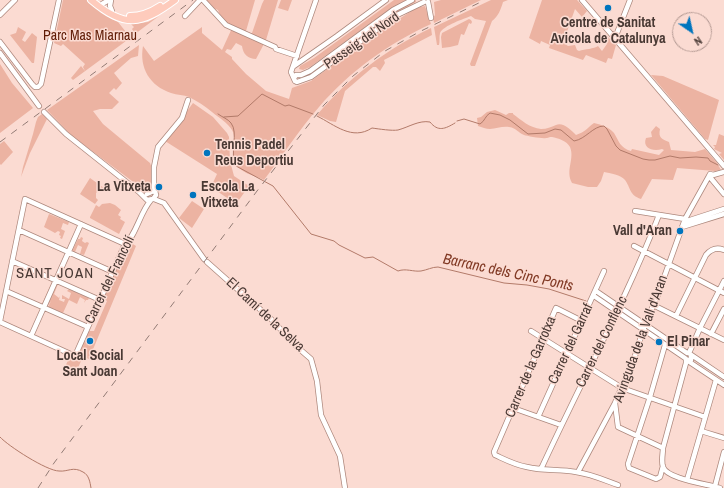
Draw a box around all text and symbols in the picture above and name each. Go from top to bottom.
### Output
marker: Centre de Sanitat Avicola de Catalunya [603,3,613,13]
street label: Passeig del Nord [321,9,403,73]
north arrow [672,12,712,52]
place label: Centre de Sanitat Avicola de Catalunya [550,15,666,48]
park label: Parc Mas Miarnau [43,28,137,44]
text: N [692,33,705,49]
place label: Tennis Padel Reus Deportiu [215,137,293,170]
marker: Tennis Padel Reus Deportiu [202,148,212,158]
place label: La Vitxeta [97,179,151,195]
place label: Escola La Vitxeta [201,179,255,212]
marker: La Vitxeta [154,182,164,192]
marker: Escola La Vitxeta [188,190,198,200]
place label: Vall d'Aran [613,223,672,239]
marker: Vall d'Aran [675,226,685,236]
street label: Carrer del Francolí [81,233,139,327]
water label: Barranc dels Cinc Ponts [441,250,575,296]
district label: SANT JOAN [16,265,94,283]
street label: Avinguda de la Vall d'Aran [610,273,672,405]
street label: El Camí de la Selva [222,274,308,356]
street label: Carrer del Conflenc [573,294,631,390]
street label: Carrer del Garraf [545,301,597,387]
street label: Carrer de la Garrotxa [502,314,560,420]
place label: El Pinar [667,334,710,350]
marker: Local Social Sant Joan [85,336,95,346]
marker: El Pinar [654,337,664,347]
place label: Local Social Sant Joan [56,348,124,380]

